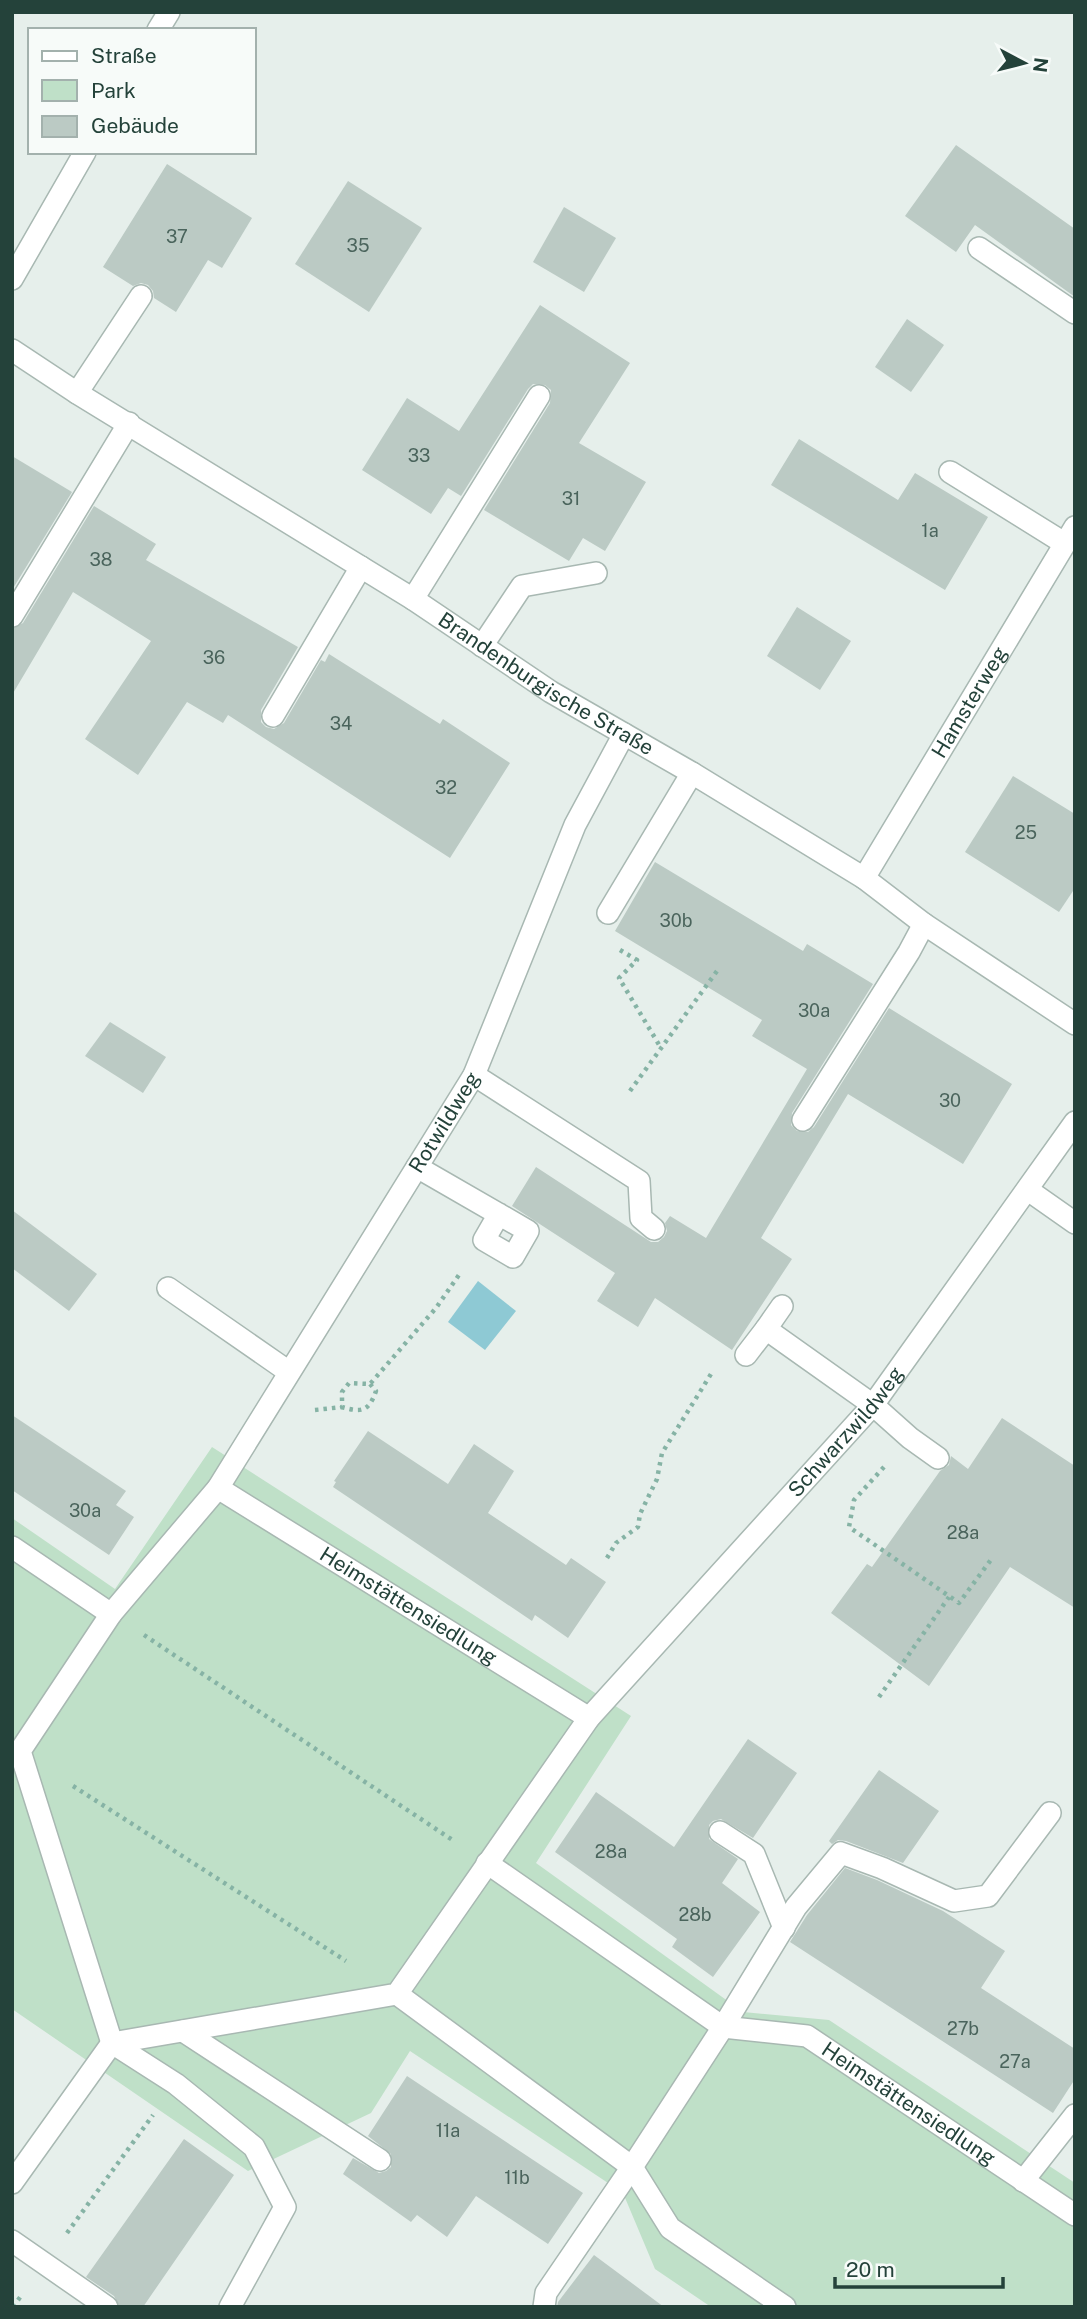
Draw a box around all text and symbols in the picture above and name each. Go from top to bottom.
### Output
legend [28,28,256,154]
north arrow [989,28,1059,98]
text: Straße [91,43,157,68]
text: N [1029,56,1053,74]
text: Park [91,78,136,103]
text: Gebäude [91,113,179,138]
house number: 37 [166,226,188,247]
house number: 35 [347,235,369,256]
house number: 33 [408,445,430,466]
house number: 31 [562,488,580,509]
house number: 1a [921,520,939,541]
house number: 38 [90,549,112,570]
street label: Brandenburgische Straße [434,607,658,760]
street label: Hamsterweg [926,642,1012,762]
house number: 36 [203,647,225,668]
house number: 34 [330,713,352,734]
house number: 32 [435,777,457,798]
house number: 25 [1015,822,1037,843]
house number: 30b [660,910,692,931]
house number: 30a [798,1000,830,1021]
street label: Rotwildweg [403,1067,485,1177]
house number: 30 [939,1090,961,1111]
street label: Schwarzwildweg [783,1362,908,1502]
house number: 30a [69,1500,101,1521]
house number: 28a [947,1522,979,1543]
street label: Heimstättensiedlung [315,1541,502,1670]
house number: 28a [595,1841,627,1862]
house number: 28b [678,1904,712,1925]
house number: 27b [947,2018,979,2039]
street label: Heimstättensiedlung [817,2036,1001,2170]
house number: 27a [999,2051,1031,2072]
house number: 11a [436,2120,460,2141]
house number: 11b [504,2167,530,2188]
scale bar [835,2246,1003,2290]
text: 20 m [846,2257,895,2282]

